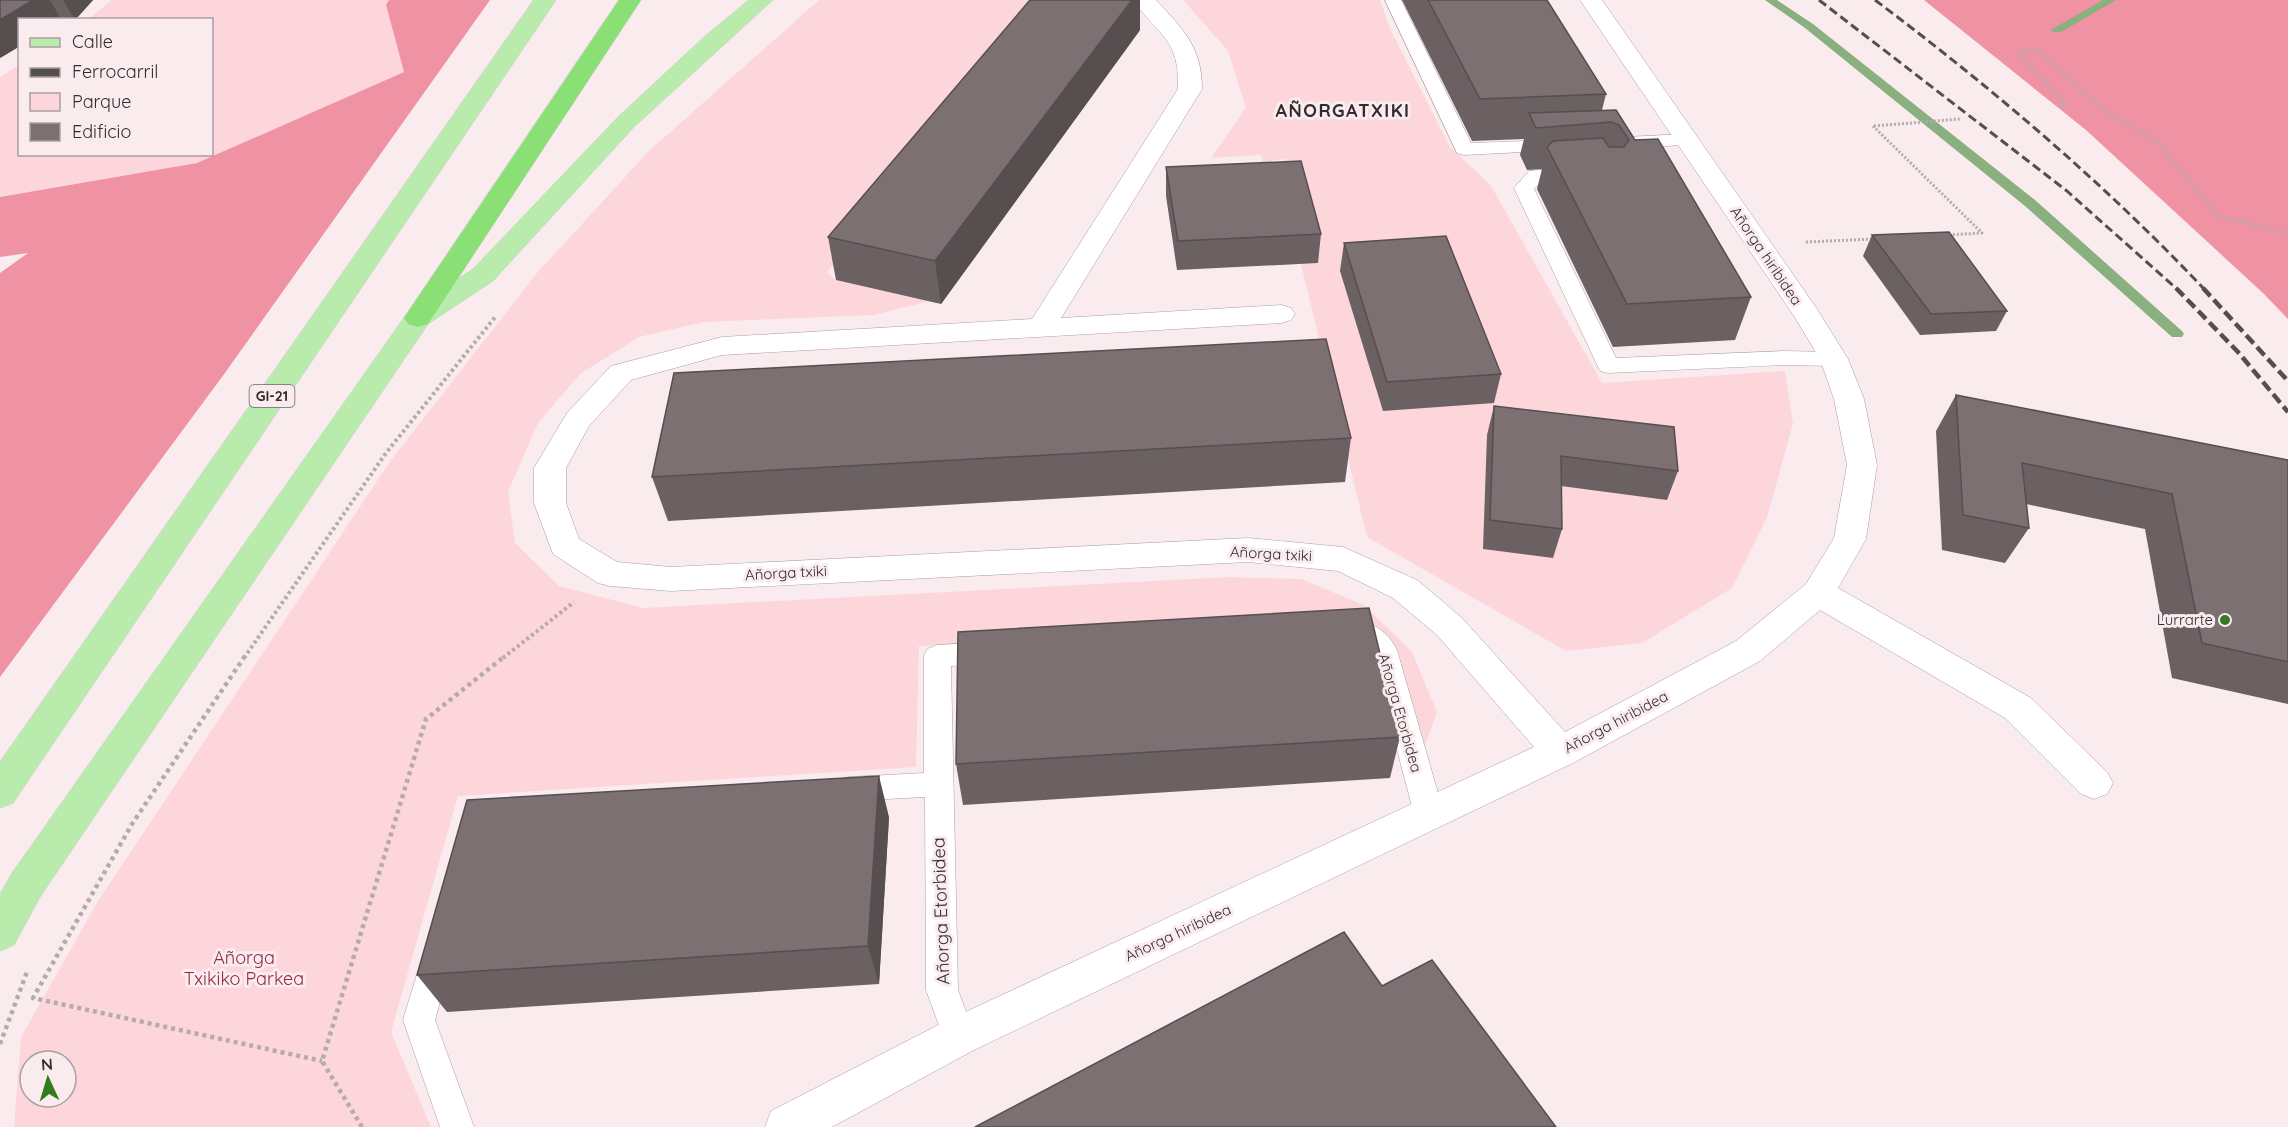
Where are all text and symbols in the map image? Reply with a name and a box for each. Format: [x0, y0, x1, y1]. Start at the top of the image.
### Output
legend [18, 18, 213, 156]
text: Calle [72, 30, 113, 53]
text: Ferrocarril [72, 60, 159, 83]
text: Parque [72, 90, 131, 113]
district label: AÑORGATXIKI [1276, 99, 1410, 122]
text: Edificio [72, 120, 131, 143]
street label: Añorga hiribidea [1726, 203, 1806, 309]
road number: GI-21 [250, 385, 294, 407]
street label: Añorga txiki [1229, 542, 1313, 565]
street label: Añorga txiki [744, 561, 828, 584]
place label: Lurrarte [2157, 610, 2213, 629]
marker: Lurrarte [2218, 613, 2232, 627]
street label: Añorga Etorbidea [1374, 651, 1427, 775]
street label: Añorga hiribidea [1560, 686, 1671, 757]
street label: Añorga Etorbidea [926, 837, 955, 985]
street label: Añorga hiribidea [1122, 900, 1234, 965]
park label: Añorga Txikiko Parkea [184, 946, 304, 990]
north arrow [18, 1049, 78, 1109]
text: N [40, 1054, 54, 1074]

